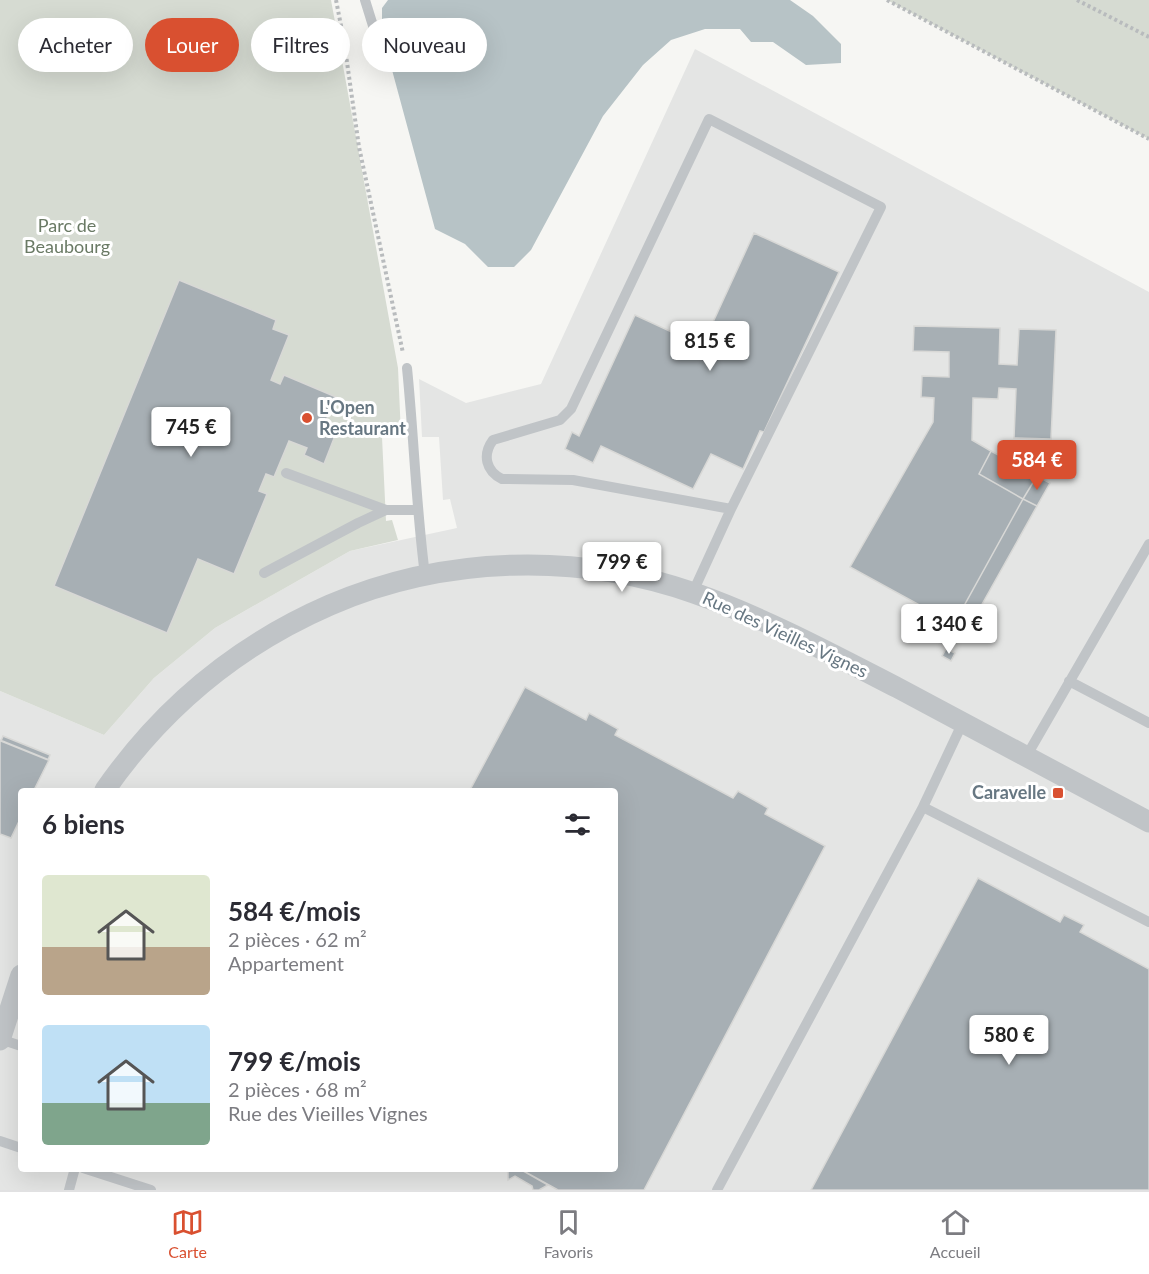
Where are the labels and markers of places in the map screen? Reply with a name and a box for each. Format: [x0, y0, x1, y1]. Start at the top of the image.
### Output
pin: 815 € [668, 321, 752, 372]
place label: L'Open Restaurant [319, 396, 406, 439]
pin: 745 € [149, 407, 233, 458]
marker: L'Open Restaurant [300, 411, 314, 425]
pin: 584 € [995, 440, 1079, 491]
pin: 799 € [580, 542, 664, 593]
pin: 1 340 € [894, 604, 1004, 655]
place label: Caravelle [972, 781, 1046, 803]
marker: Caravelle [1051, 786, 1065, 800]
pin: 580 € [967, 1015, 1051, 1066]

